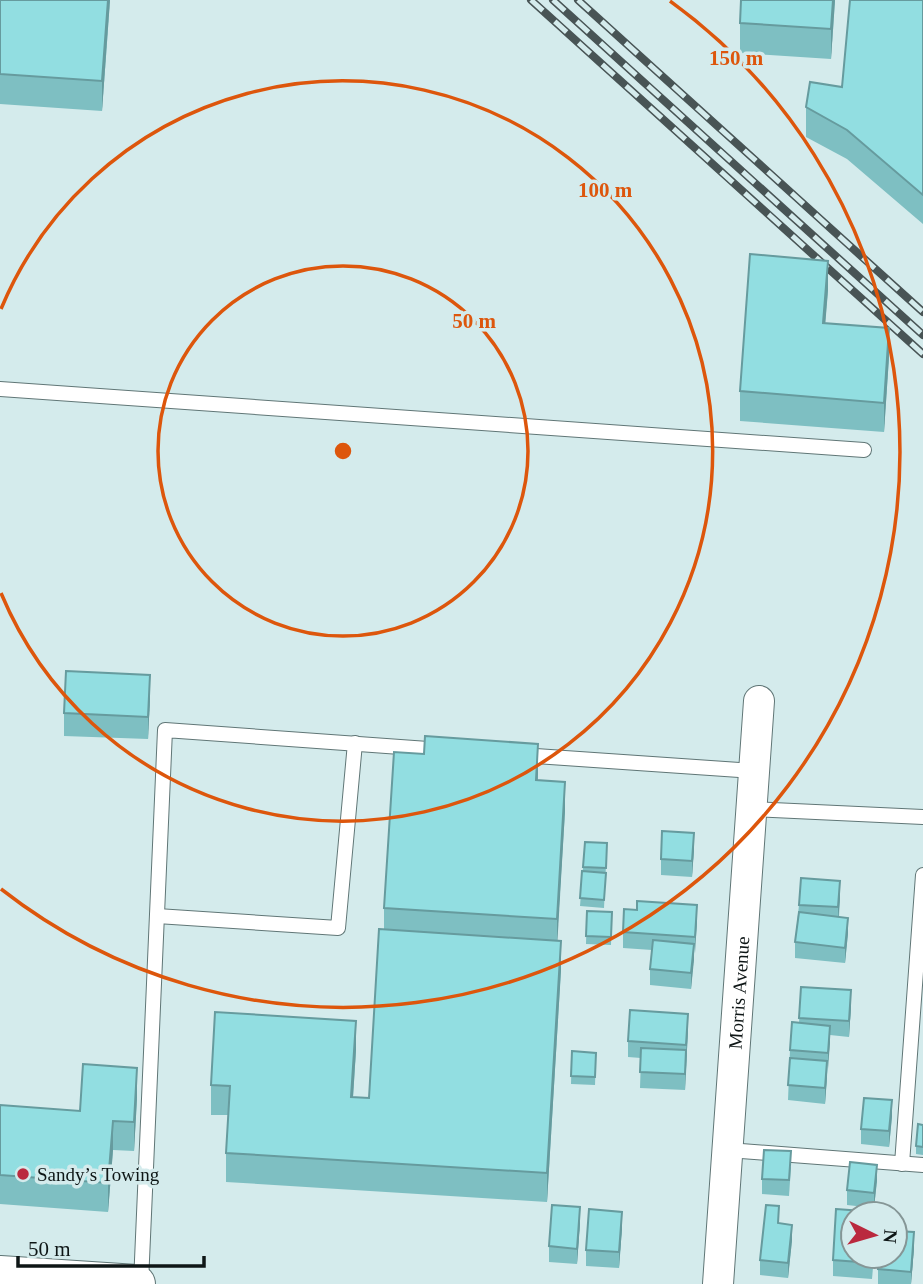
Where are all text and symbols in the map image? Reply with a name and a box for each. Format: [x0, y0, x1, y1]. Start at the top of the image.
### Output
text: 150 m [709, 46, 764, 70]
text: 100 m [578, 178, 633, 202]
text: 50 m [452, 309, 496, 333]
centre of rings [331, 439, 355, 463]
street label: Morris Avenue [725, 936, 753, 1050]
place label: Sandy’s Towing [37, 1164, 160, 1185]
marker: Sandy’s Towing [15, 1166, 31, 1182]
north arrow [839, 1200, 909, 1270]
scale bar [18, 1224, 203, 1268]
text: N [879, 1229, 901, 1244]
text: 50 m [28, 1237, 71, 1261]

